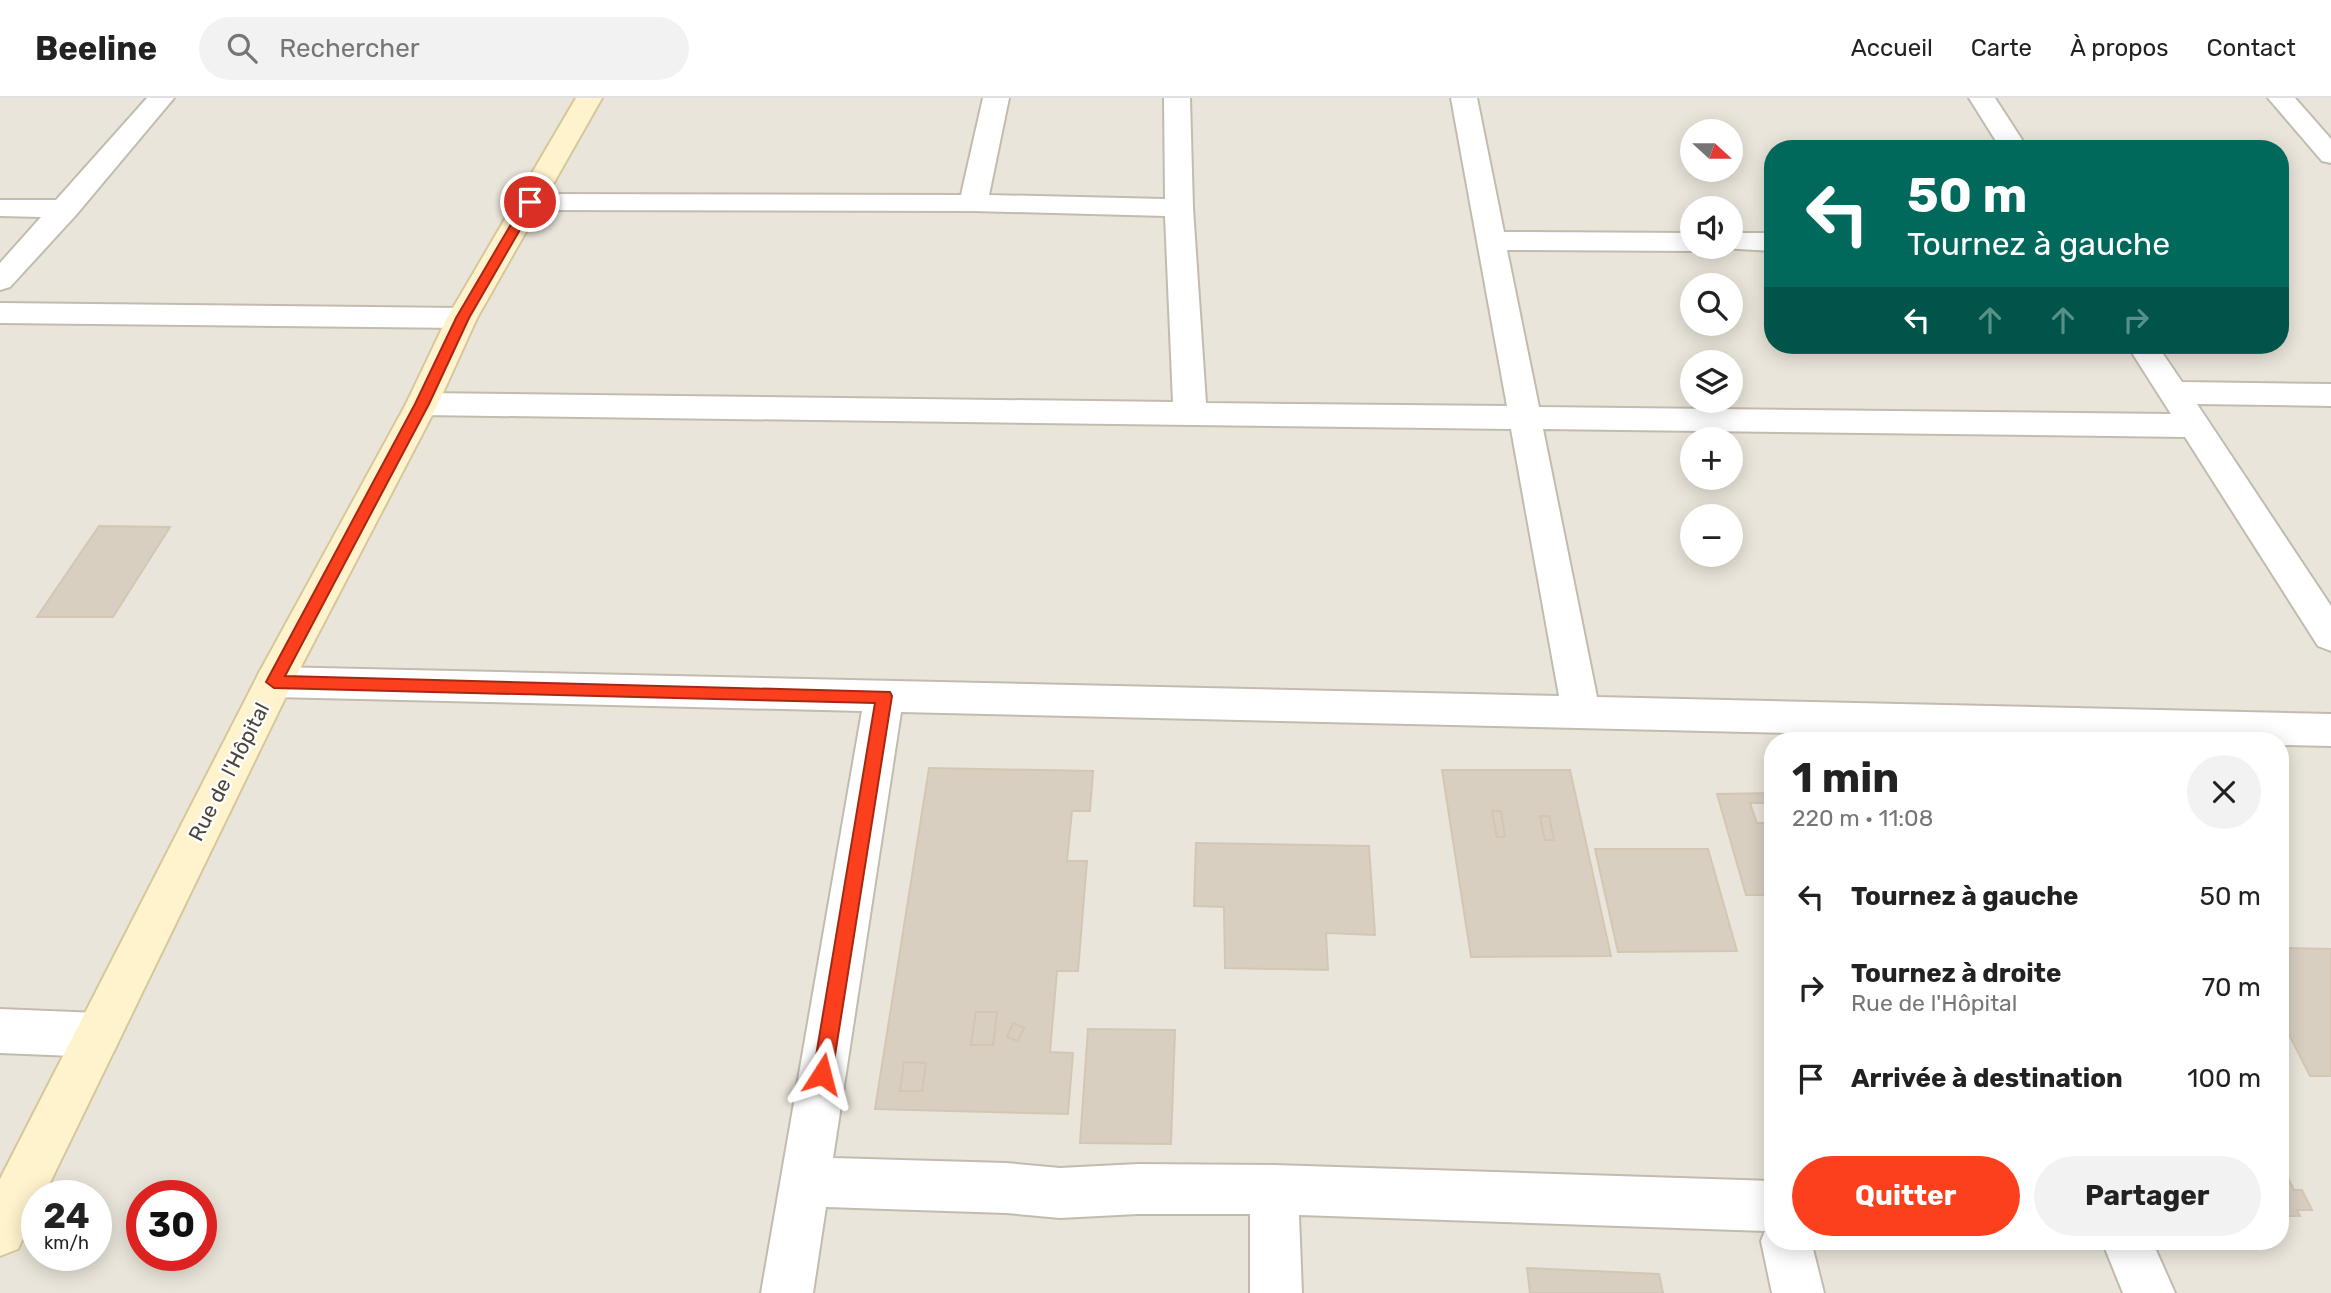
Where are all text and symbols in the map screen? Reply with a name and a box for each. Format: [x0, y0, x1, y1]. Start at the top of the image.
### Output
search box [199, 17, 689, 80]
text: Beeline [35, 29, 157, 68]
icon: search [223, 29, 261, 67]
text: Rechercher [279, 33, 420, 64]
text: Accueil [1851, 34, 1933, 62]
text: Carte [1971, 34, 2032, 62]
text: À propos [2070, 34, 2169, 62]
text: Contact [2207, 34, 2296, 62]
north arrow [1680, 119, 1743, 182]
map controls [1680, 119, 1743, 567]
text: 50 m [1907, 166, 2027, 224]
icon: left [1792, 168, 1883, 259]
pin [500, 172, 560, 232]
icon: arrive [511, 183, 549, 221]
button: sound [1680, 196, 1743, 259]
text: Tournez à gauche [1907, 225, 2170, 263]
button: search [1680, 273, 1743, 336]
icon: left [1898, 301, 1936, 339]
icon: ahead [1971, 301, 2009, 339]
icon: ahead [2044, 301, 2082, 339]
icon: right [2117, 301, 2155, 339]
button: layers [1680, 350, 1743, 413]
button: + [1680, 427, 1743, 490]
button: − [1680, 504, 1743, 567]
street label: Rue de l'Hôpital [183, 698, 274, 845]
text: 1 min [1792, 753, 1899, 803]
button: close [2187, 755, 2261, 829]
text: 220 m · 11:08 [1792, 804, 1933, 832]
icon: left [1792, 878, 1830, 916]
text: Tournez à gauche [1851, 881, 2079, 912]
text: 50 m [2200, 881, 2261, 912]
text: Tournez à droite [1851, 958, 2061, 989]
icon: right [1792, 969, 1830, 1007]
text: 70 m [2202, 972, 2261, 1003]
text: Rue de l'Hôpital [1851, 989, 2017, 1017]
position arrow [785, 1037, 859, 1111]
icon: arrive [1792, 1060, 1830, 1098]
text: Arrivée à destination [1851, 1063, 2123, 1094]
text: 100 m [2187, 1063, 2261, 1094]
button: Quitter [1792, 1156, 2020, 1236]
button: Partager [2034, 1156, 2261, 1236]
speed limit sign: 30 [126, 1180, 217, 1271]
text: 24 [43, 1195, 90, 1237]
text: km/h [44, 1232, 89, 1254]

